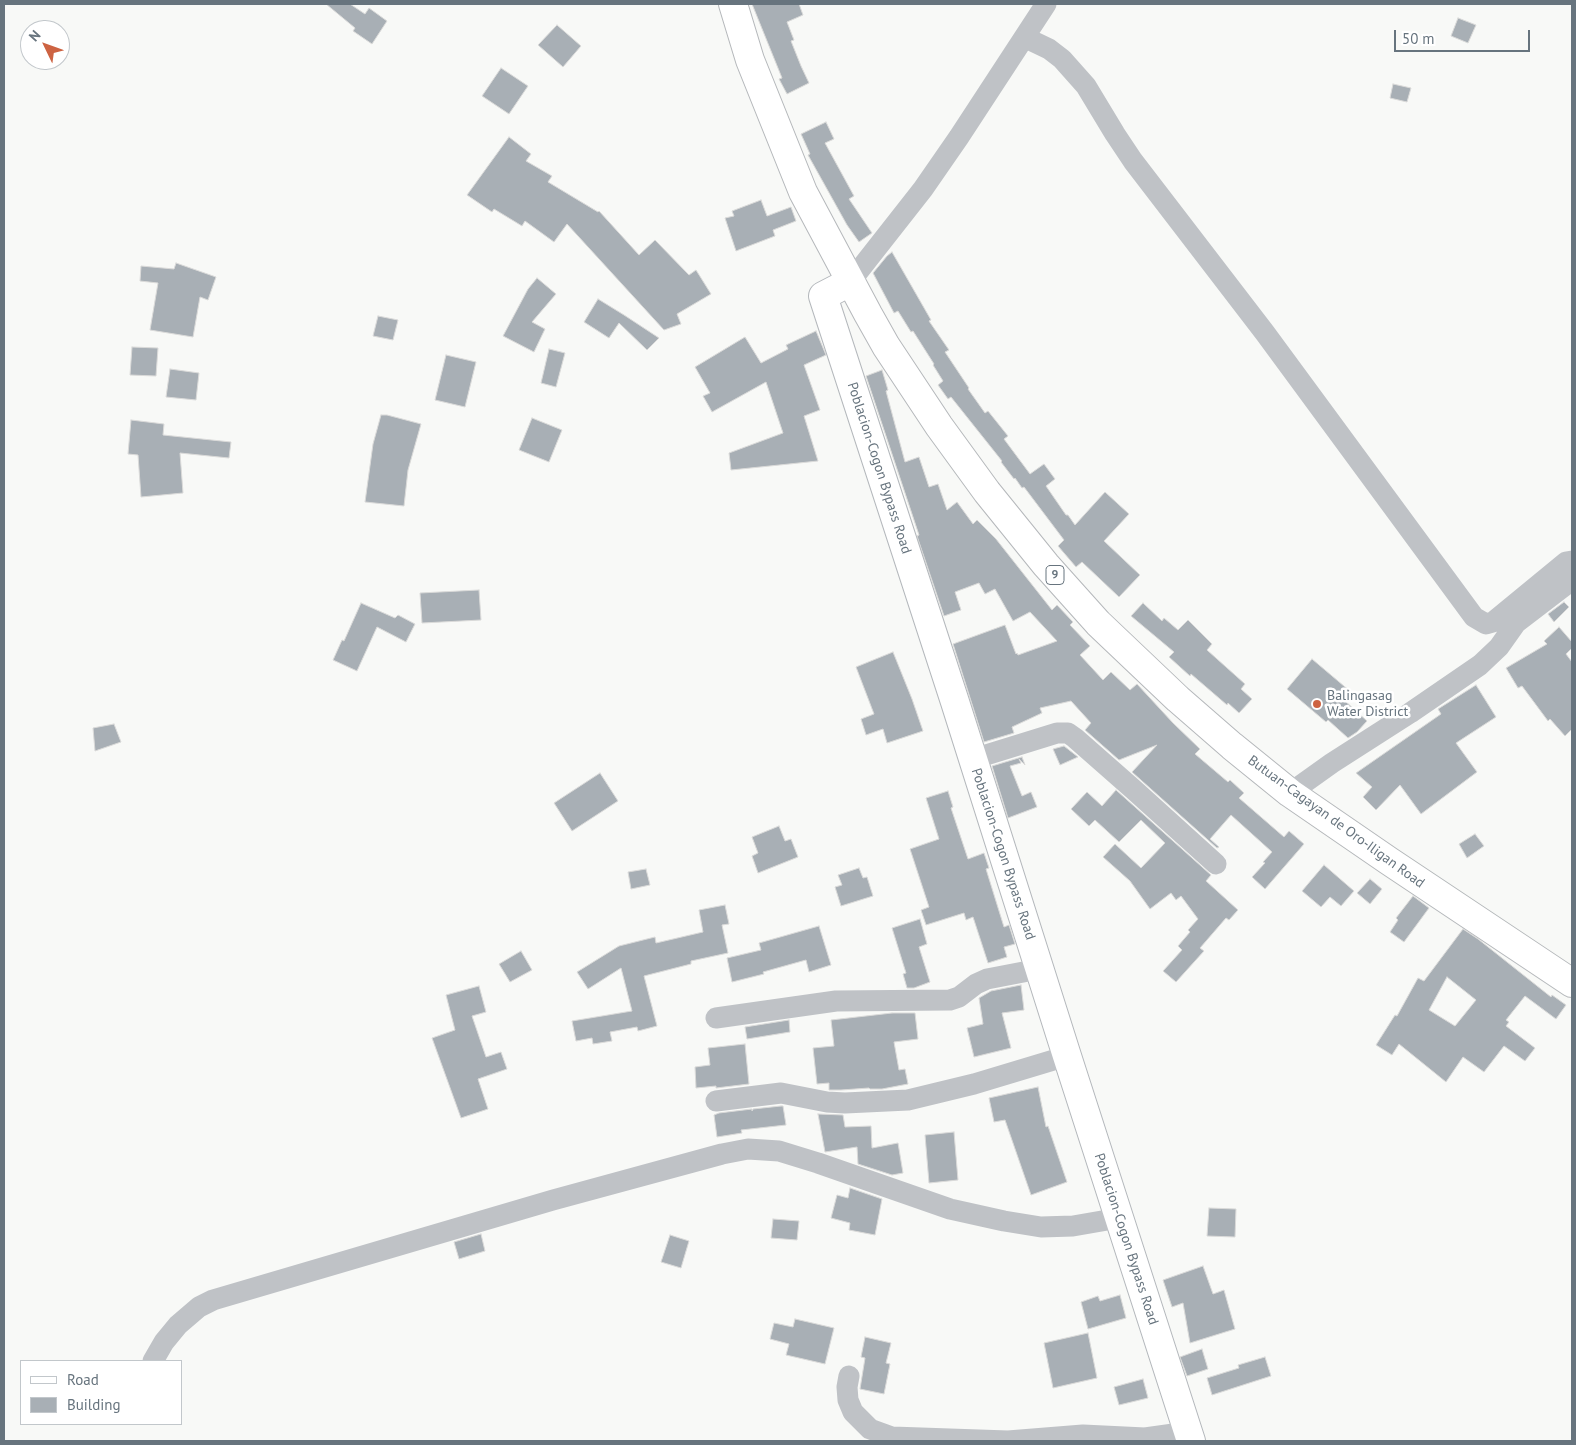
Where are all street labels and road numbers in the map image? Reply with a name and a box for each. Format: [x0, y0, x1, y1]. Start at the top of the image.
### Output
street label: Poblacion-Cogon Bypass Road [843, 380, 915, 556]
road number: 9 [1046, 566, 1064, 584]
street label: Butuan-Cagayan de Oro-Iligan Road [1244, 752, 1428, 892]
street label: Poblacion-Cogon Bypass Road [967, 766, 1039, 942]
street label: Poblacion-Cogon Bypass Road [1090, 1151, 1162, 1327]

